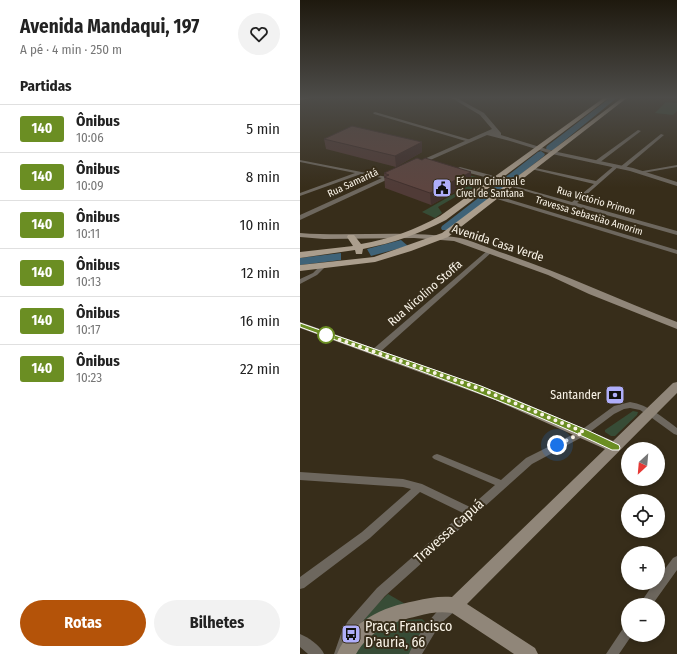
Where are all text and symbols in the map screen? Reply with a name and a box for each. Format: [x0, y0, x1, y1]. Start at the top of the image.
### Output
button: heart [238, 13, 280, 55]
text: Avenida Mandaqui, 197 [20, 15, 199, 38]
text: A pé · 4 min · 250 m [20, 42, 122, 57]
text: Partidas [20, 77, 72, 95]
text: Ônibus [76, 112, 120, 130]
text: 140 [32, 120, 52, 137]
text: 5 min [246, 120, 280, 138]
text: 10:06 [76, 130, 104, 145]
text: Ônibus [76, 160, 120, 178]
street label: Rua Samaritá [326, 166, 380, 200]
text: 140 [32, 168, 52, 185]
text: 8 min [246, 168, 280, 186]
place label: Fórum Criminal e Cível de Santana [456, 176, 525, 200]
public building icon: Fórum Criminal e Cível de Santana [431, 177, 453, 199]
text: 10:09 [76, 178, 104, 193]
street label: Rua Victório Primon [555, 184, 637, 218]
street label: Travessa Sebastião Amorim [534, 194, 644, 238]
text: Ônibus [76, 208, 120, 226]
text: 140 [32, 216, 52, 233]
text: 10 min [240, 216, 280, 234]
street label: Avenida Casa Verde [450, 222, 546, 264]
text: 10:11 [76, 226, 100, 241]
text: Ônibus [76, 256, 120, 274]
street label: Rua Nicolino Stoffa [385, 257, 465, 329]
text: 140 [32, 264, 52, 281]
text: 12 min [241, 264, 280, 282]
text: 10:13 [76, 274, 101, 289]
text: Ônibus [76, 304, 120, 322]
text: 140 [32, 312, 52, 329]
text: 16 min [240, 312, 280, 330]
text: 10:17 [76, 322, 100, 337]
unlabelled marker [317, 326, 335, 344]
text: Ônibus [76, 352, 120, 370]
text: 140 [32, 360, 52, 377]
text: 22 min [240, 360, 280, 378]
text: 10:23 [76, 370, 102, 385]
bank icon: Santander [604, 384, 626, 406]
place label: Santander [550, 388, 602, 402]
your location [547, 435, 567, 455]
north arrow [621, 442, 665, 486]
map controls [621, 442, 665, 642]
button: locate [621, 494, 665, 538]
street label: Travessa Capuá [411, 495, 487, 567]
button: + [621, 546, 665, 590]
button: − [621, 598, 665, 642]
button: Rotas [20, 600, 146, 646]
button: Bilhetes [154, 600, 280, 646]
place label: Praça Francisco D'auria, 66 [365, 618, 452, 651]
bus stop icon: Praça Francisco D'auria, 66 [340, 623, 362, 645]

